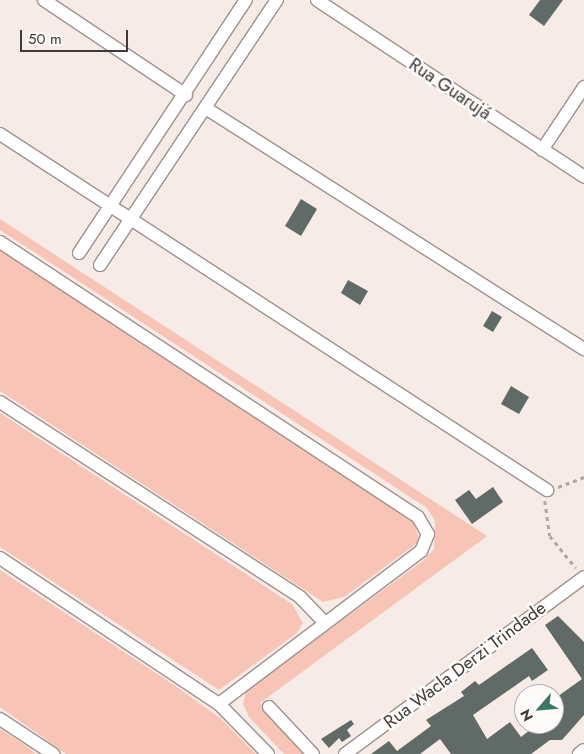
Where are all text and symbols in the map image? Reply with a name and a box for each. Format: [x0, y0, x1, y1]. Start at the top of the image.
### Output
scale bar [22, 20, 130, 52]
text: 50 m [28, 28, 62, 50]
street label: Rua Guarujá [405, 54, 495, 124]
street label: Rua Wacla Derzi Trindade [380, 597, 550, 733]
north arrow [514, 684, 564, 734]
text: N [515, 706, 538, 725]

